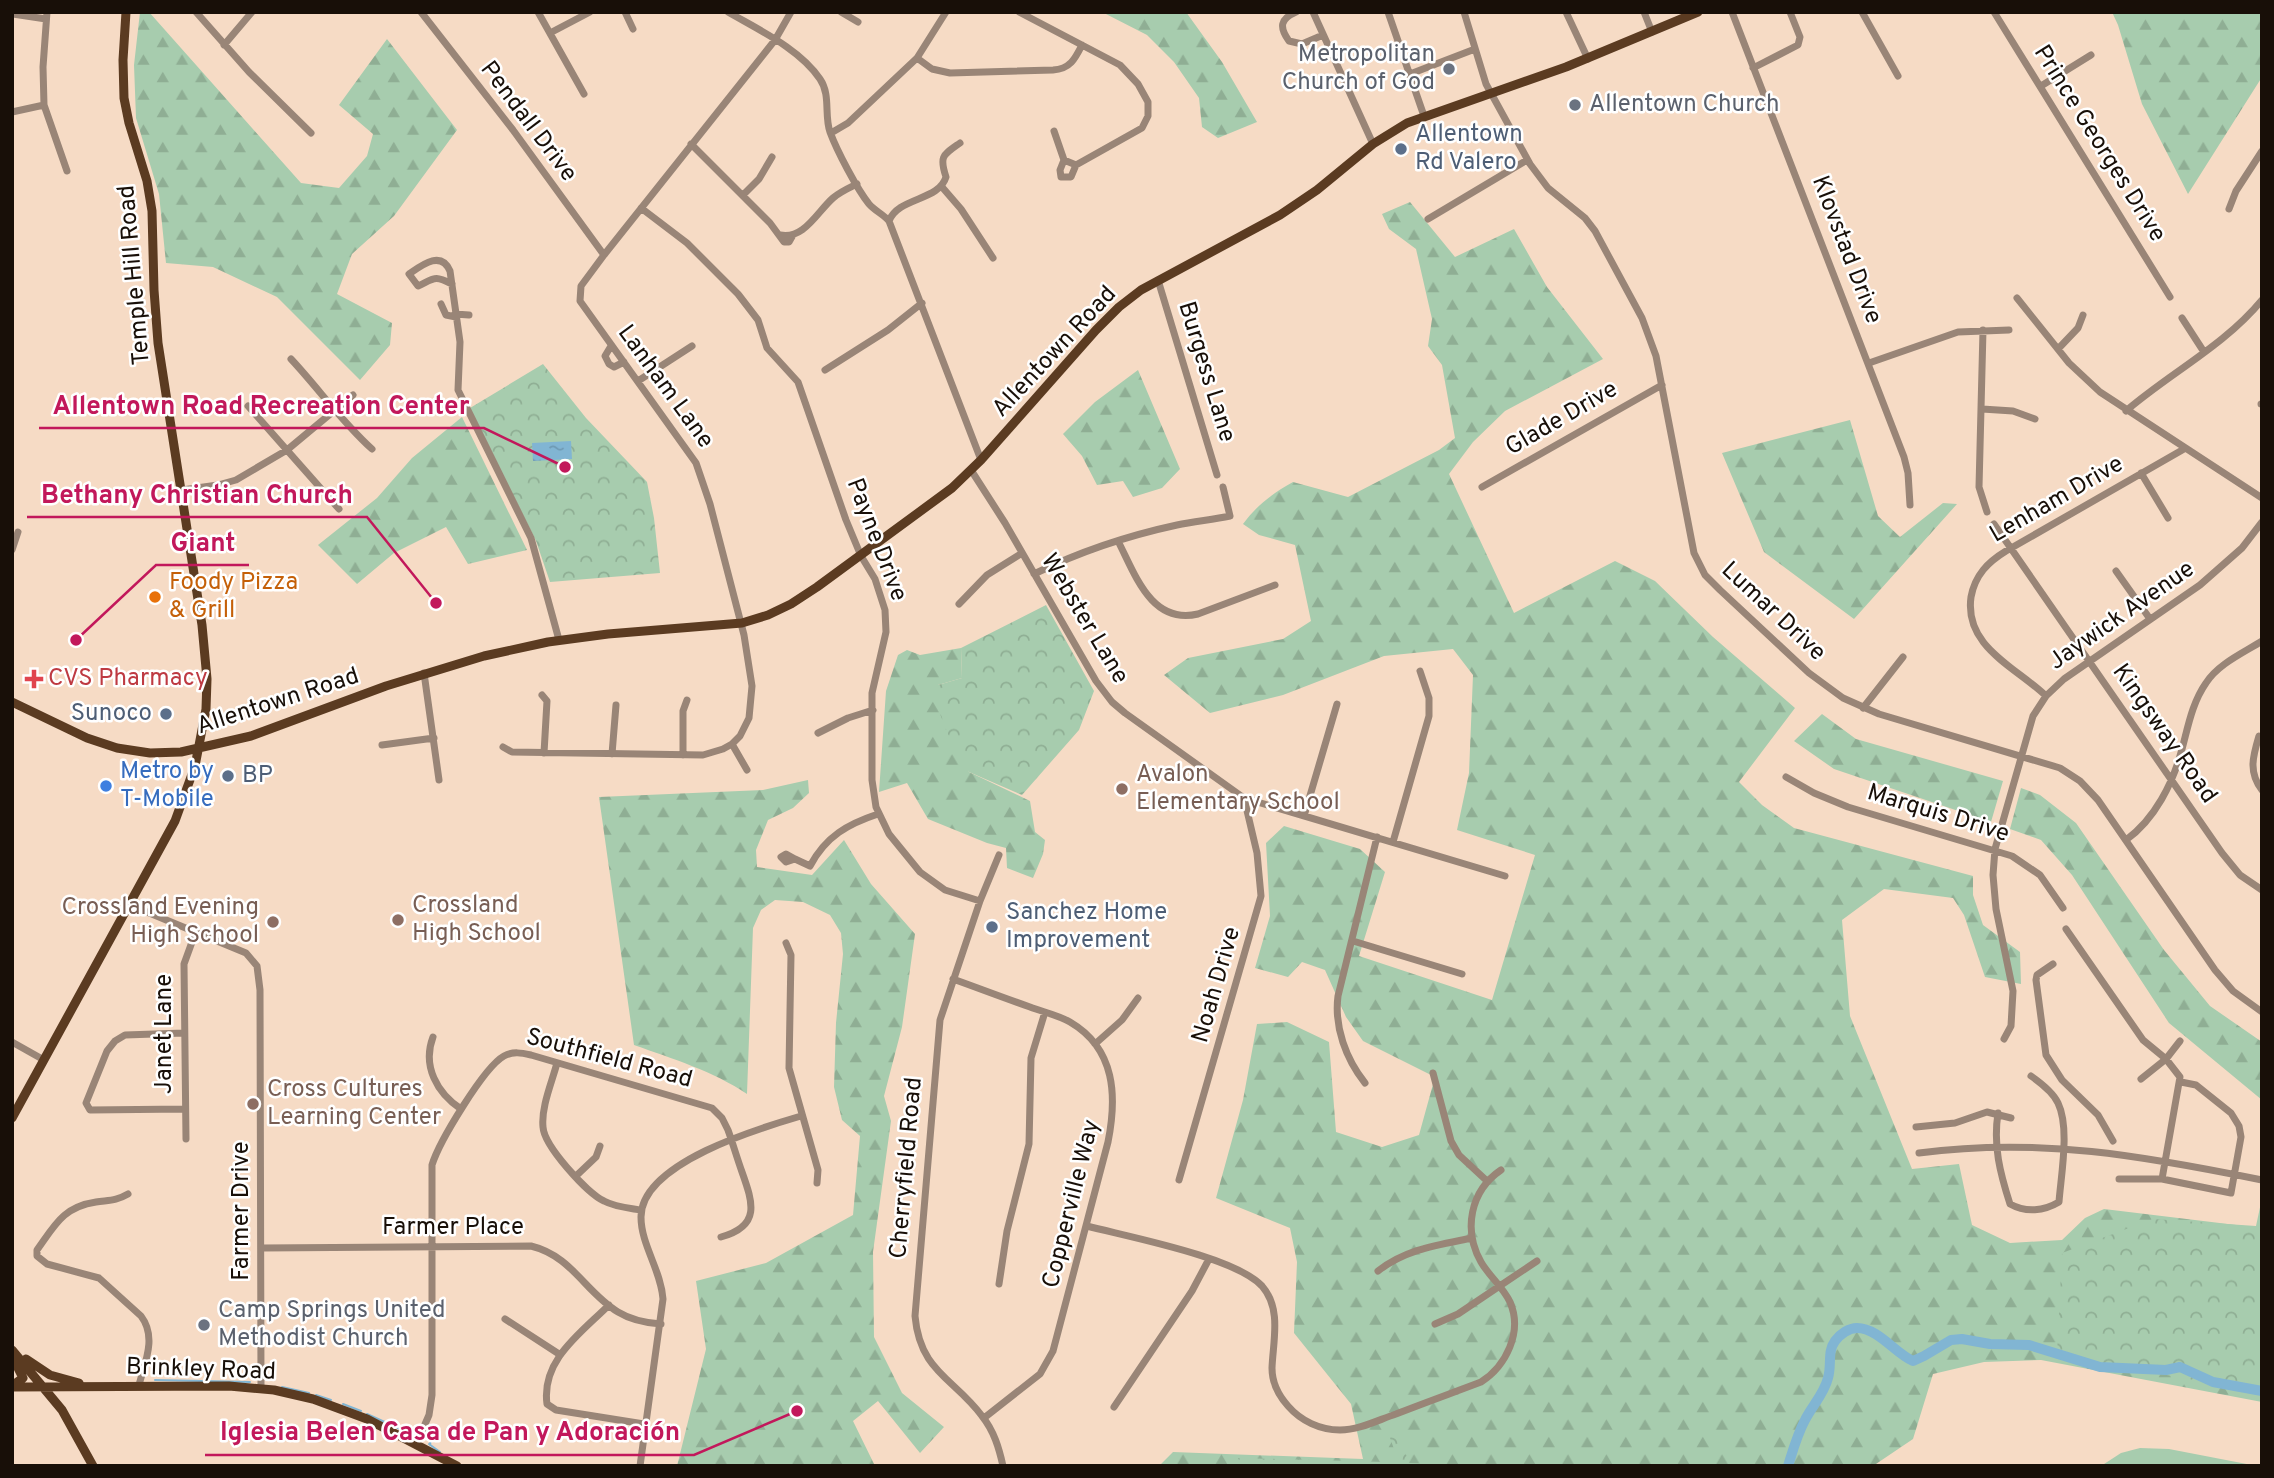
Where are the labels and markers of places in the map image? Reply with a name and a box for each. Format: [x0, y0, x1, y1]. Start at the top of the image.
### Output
place label: Metropolitan Church of God [1282, 40, 1435, 98]
marker: Metropolitan Church of God [1441, 61, 1457, 77]
place label: Allentown Church [1589, 90, 1779, 120]
marker: Allentown Church [1567, 97, 1583, 113]
place label: Allentown Rd Valero [1415, 120, 1523, 178]
marker: Allentown Rd Valero [1393, 141, 1409, 157]
callout: Allentown Road Recreation Center [39, 381, 484, 428]
callout: Bethany Christian Church [27, 470, 367, 517]
callout: Giant [156, 518, 249, 565]
place label: Foody Pizza & Grill [169, 568, 298, 626]
marker: Foody Pizza & Grill [147, 589, 163, 605]
place label: CVS Pharmacy [48, 664, 208, 694]
marker: CVS Pharmacy [26, 671, 42, 687]
place label: Sunoco [71, 699, 152, 729]
marker: Sunoco [158, 706, 174, 722]
place label: Metro by T-Mobile [120, 757, 214, 815]
place label: Avalon Elementary School [1136, 760, 1340, 818]
place label: BP [242, 761, 273, 791]
marker: BP [220, 768, 236, 784]
marker: Metro by T-Mobile [98, 778, 114, 794]
marker: Avalon Elementary School [1114, 781, 1130, 797]
place label: Crossland High School [412, 891, 541, 949]
place label: Crossland Evening High School [61, 893, 259, 951]
place label: Sanchez Home Improvement [1006, 898, 1167, 956]
marker: Crossland High School [390, 912, 406, 928]
marker: Crossland Evening High School [265, 914, 281, 930]
marker: Sanchez Home Improvement [984, 919, 1000, 935]
place label: Cross Cultures Learning Center [267, 1075, 441, 1133]
marker: Cross Cultures Learning Center [245, 1096, 261, 1112]
place label: Camp Springs United Methodist Church [218, 1296, 446, 1354]
marker: Camp Springs United Methodist Church [196, 1317, 212, 1333]
callout: Iglesia Belen Casa de Pan y Adoración [205, 1408, 694, 1455]

